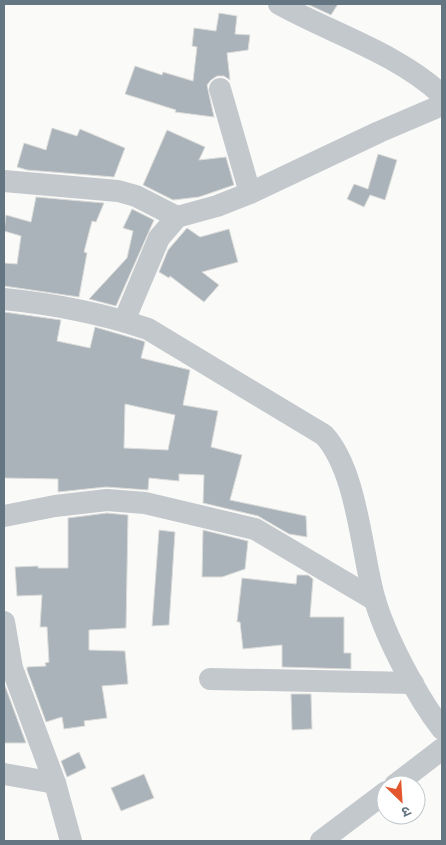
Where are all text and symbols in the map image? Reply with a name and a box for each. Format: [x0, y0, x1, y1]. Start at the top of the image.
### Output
north arrow [376, 775, 426, 825]
text: उ [399, 803, 414, 822]

